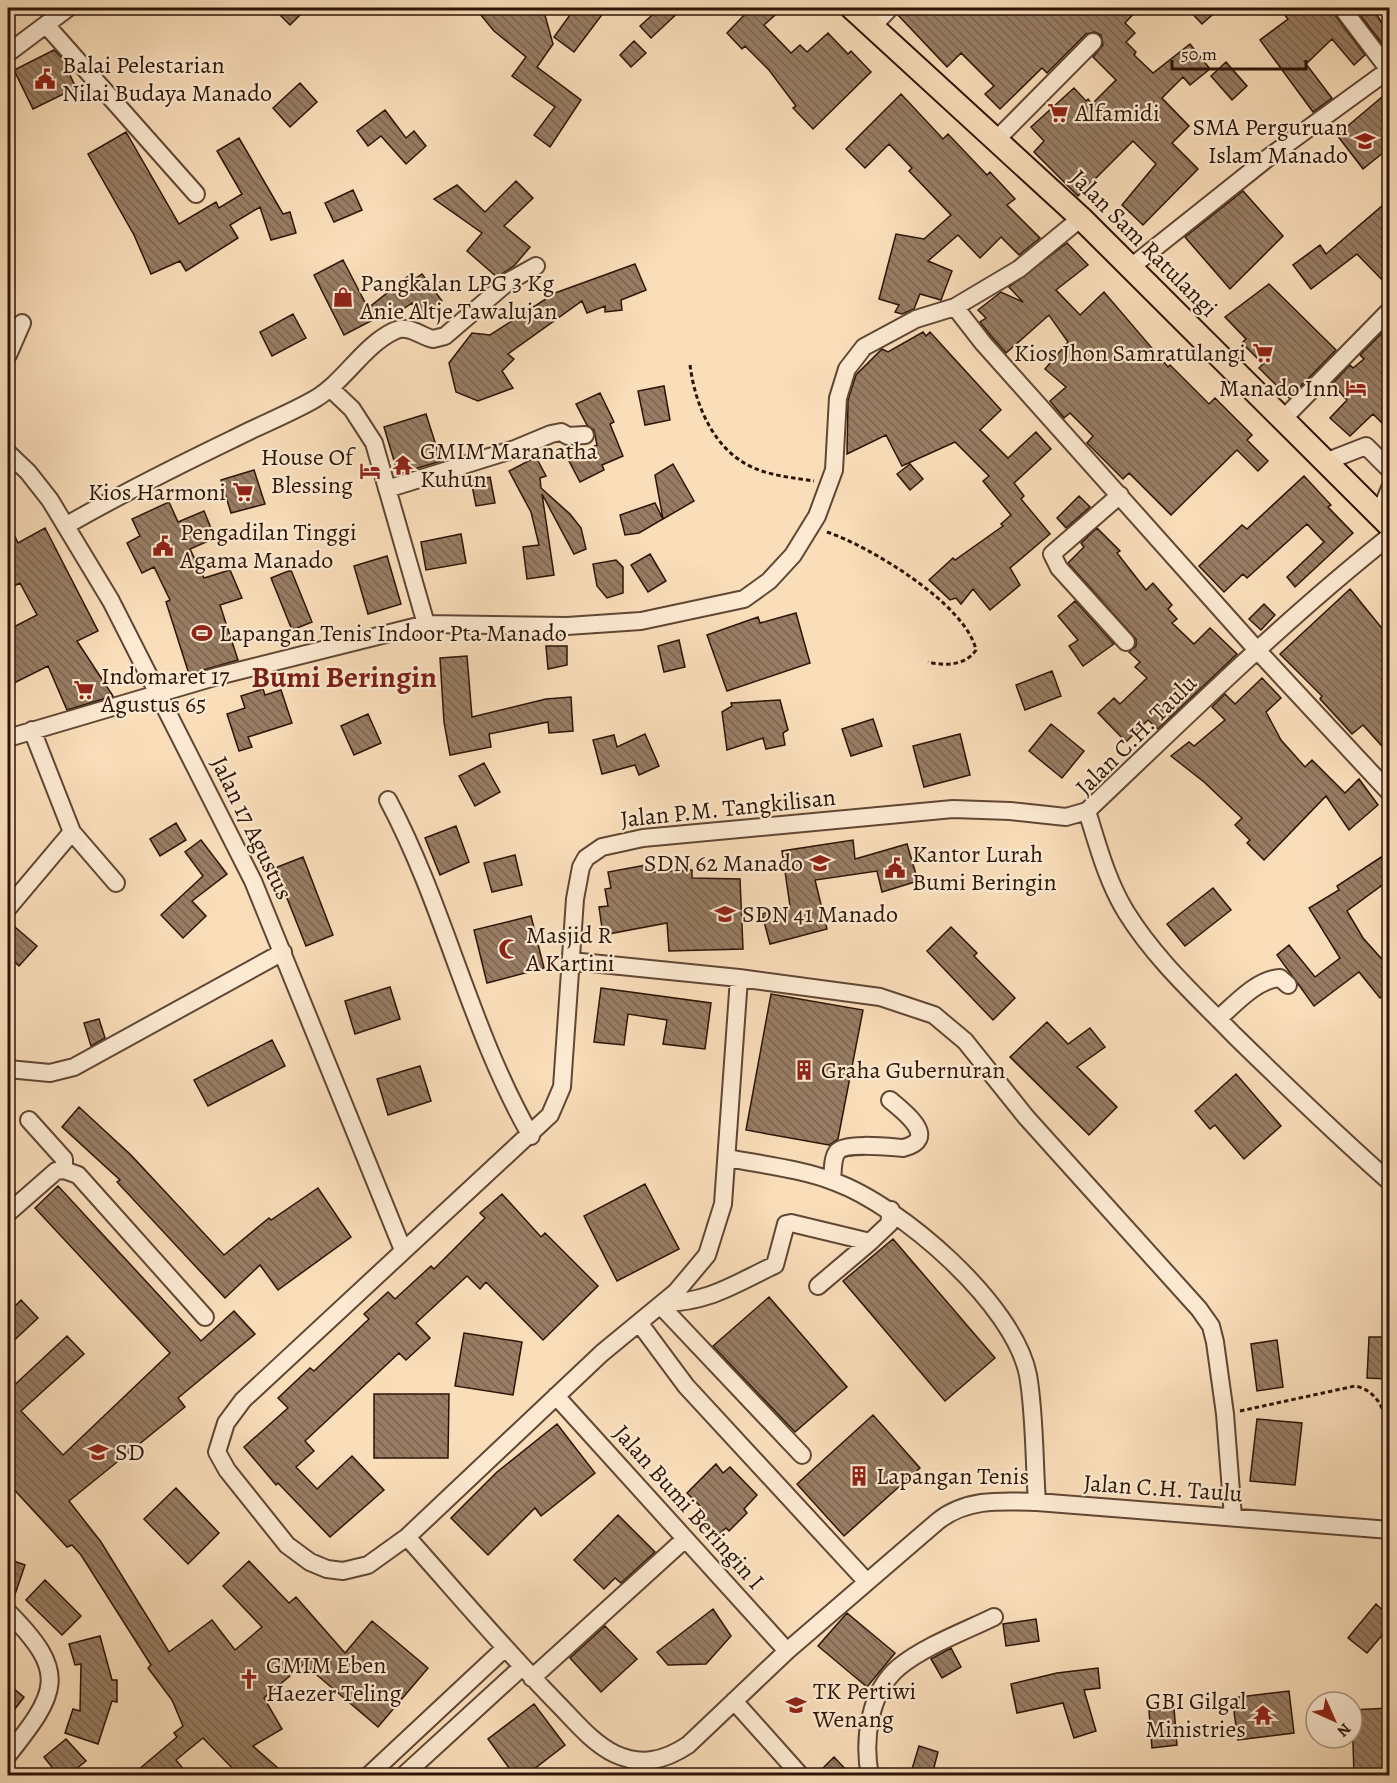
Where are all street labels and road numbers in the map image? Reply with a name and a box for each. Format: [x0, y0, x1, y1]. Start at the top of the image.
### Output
street label: Jalan Sam Ratulangi [1063, 162, 1225, 324]
street label: Jalan C.H. Taulu [1068, 667, 1204, 803]
street label: Jalan 17 Agustus [204, 751, 300, 905]
street label: Jalan P.M. Tangkilisan [619, 781, 837, 835]
street label: Jalan Bumi Beringin I [606, 1418, 772, 1596]
street label: Jalan C.H. Taulu [1082, 1466, 1244, 1510]

